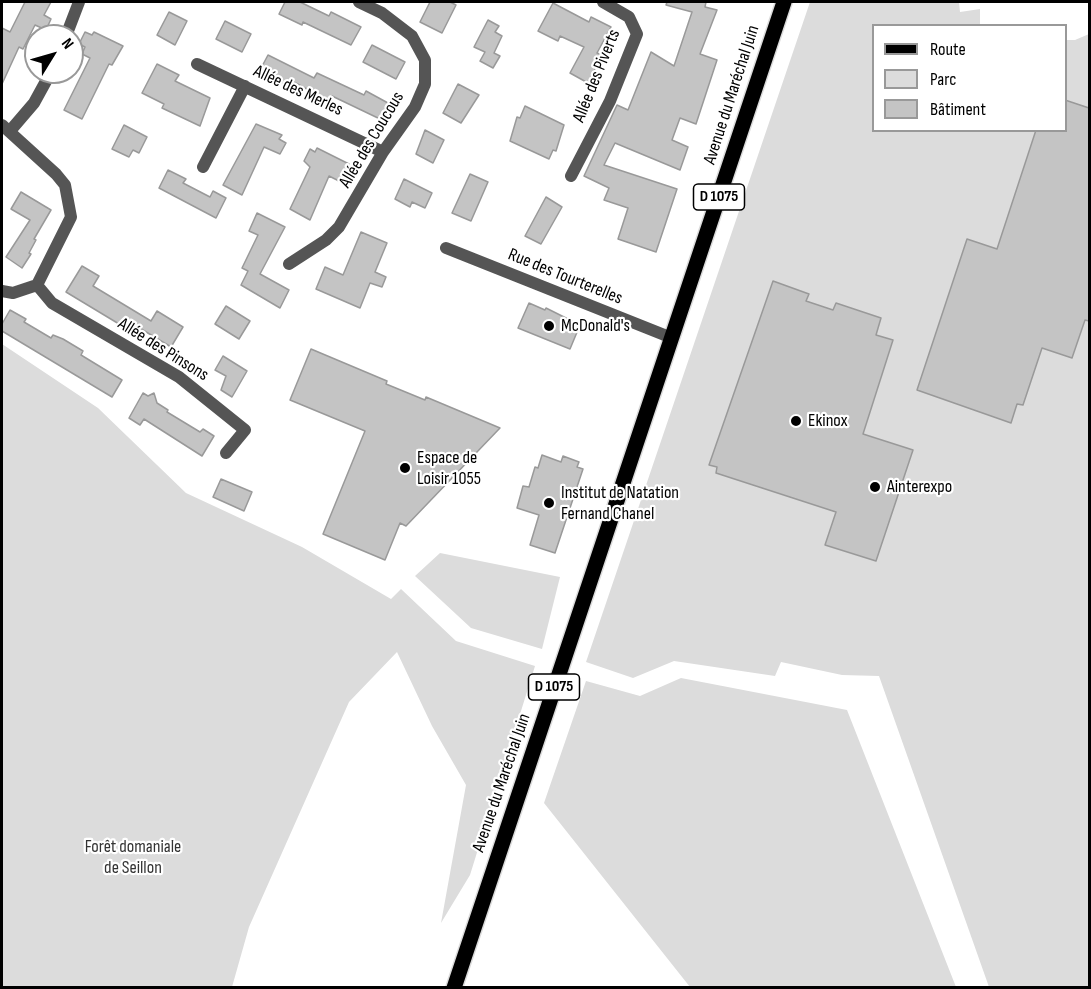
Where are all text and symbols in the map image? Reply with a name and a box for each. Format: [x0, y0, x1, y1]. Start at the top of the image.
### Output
street label: Avenue du Maréchal Juin [699, 23, 765, 167]
north arrow [24, 24, 84, 84]
legend [872, 24, 1067, 132]
street label: Allée des Piverts [569, 26, 625, 126]
text: N [57, 35, 77, 53]
text: Route [930, 39, 966, 60]
street label: Allée des Merles [250, 61, 346, 121]
text: Parc [930, 69, 956, 90]
street label: Allée des Coucous [335, 88, 409, 192]
text: Bâtiment [930, 99, 986, 120]
road number: D 1075 [694, 184, 744, 210]
street label: Rue des Tourterelles [505, 244, 625, 310]
street label: Allée des Pinsons [114, 314, 212, 386]
place label: McDonald's [561, 315, 630, 337]
marker: McDonald's [542, 319, 556, 333]
place label: Ekinox [808, 410, 847, 432]
marker: Ekinox [789, 414, 803, 428]
place label: Espace de Loisir 1055 [417, 447, 481, 490]
marker: Espace de Loisir 1055 [398, 461, 412, 475]
place label: Ainterexpo [887, 476, 952, 498]
marker: Ainterexpo [868, 480, 882, 494]
place label: Institut de Natation Fernand Chanel [561, 482, 679, 524]
marker: Institut de Natation Fernand Chanel [542, 496, 556, 510]
road number: D 1075 [528, 674, 580, 700]
street label: Avenue du Maréchal Juin [468, 711, 536, 855]
park label: Forêt domaniale de Seillon [85, 836, 181, 878]

